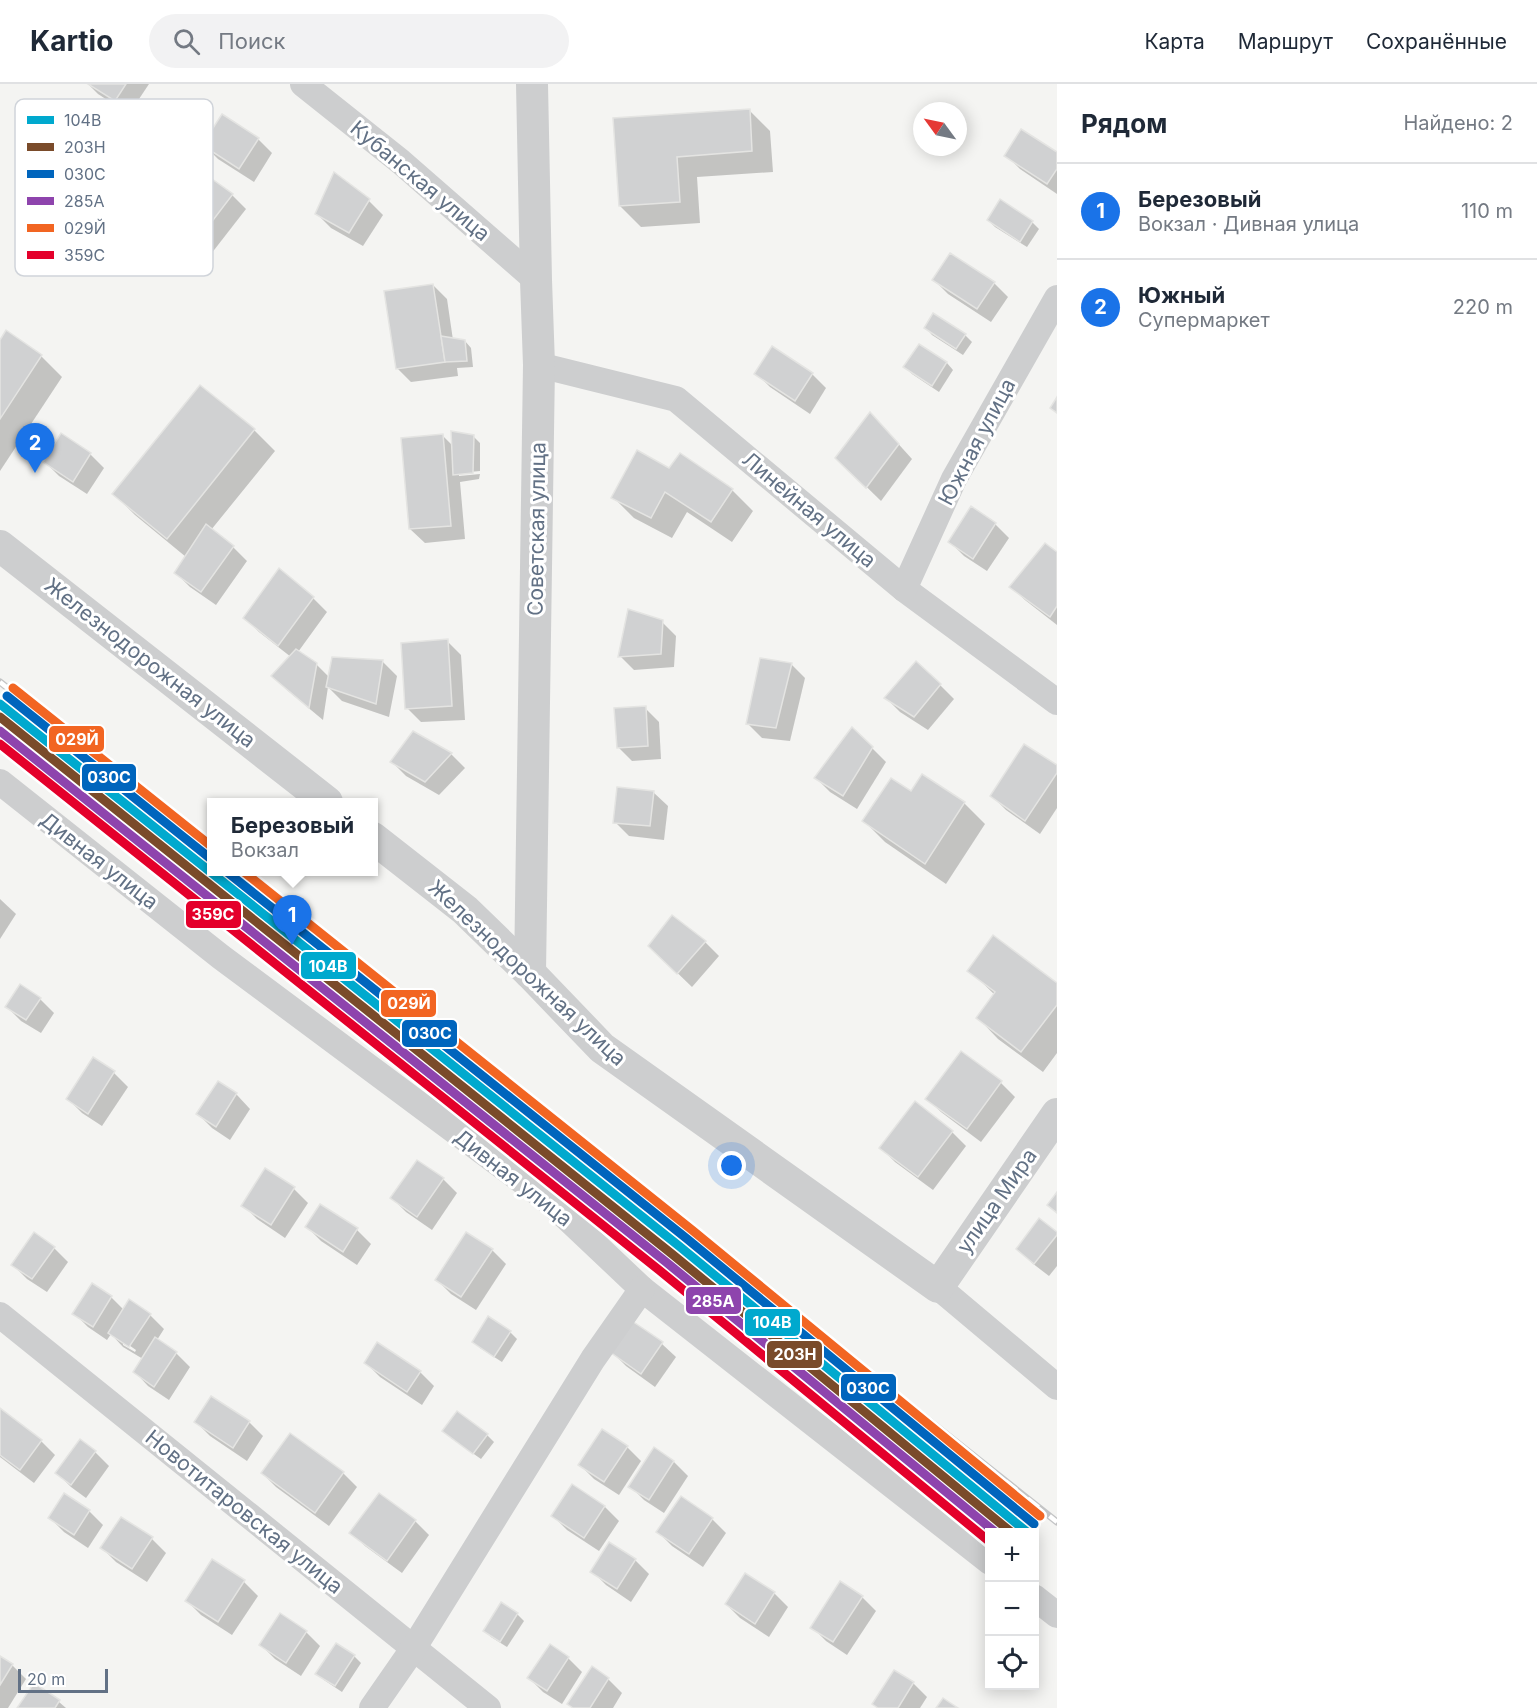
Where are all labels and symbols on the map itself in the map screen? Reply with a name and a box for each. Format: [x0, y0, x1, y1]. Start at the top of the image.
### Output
legend [15, 99, 213, 276]
north arrow [913, 102, 967, 156]
text: 104В [64, 110, 101, 130]
street label: Кубанская улица [346, 115, 495, 246]
text: 203Н [64, 137, 106, 157]
text: 030C [64, 164, 106, 184]
text: 285А [64, 191, 104, 211]
text: 029Й [64, 218, 106, 238]
text: 359С [64, 245, 105, 265]
street label: Южная улица [933, 374, 1020, 509]
pin: 2 [15, 424, 54, 473]
street label: Советская улица [522, 442, 551, 616]
street label: Линейная улица [737, 446, 881, 573]
street label: Железнодорожная улица [40, 572, 261, 753]
line badge: 029Й [48, 725, 105, 753]
text: 029Й [55, 729, 99, 749]
line badge: 030C [81, 763, 137, 792]
text: 030C [87, 767, 131, 787]
street label: Дивная улица [35, 807, 163, 914]
street label: Железнодорожная улица [423, 875, 631, 1071]
pin: 1 [272, 896, 312, 945]
line badge: 359С [185, 900, 242, 929]
text: 359С [192, 904, 235, 924]
line badge: 104В [300, 951, 357, 980]
text: 104В [308, 956, 348, 976]
line badge: 029Й [380, 989, 437, 1018]
text: 029Й [387, 993, 431, 1013]
line badge: 030C [401, 1019, 458, 1048]
text: 030C [408, 1023, 452, 1043]
street label: Дивная улица [449, 1124, 577, 1231]
street label: улица Мира [951, 1144, 1042, 1258]
your location [717, 1151, 746, 1180]
line badge: 285А [685, 1286, 742, 1315]
text: 285А [692, 1291, 734, 1311]
line badge: 104В [744, 1308, 801, 1337]
text: 104В [752, 1312, 792, 1332]
line badge: 203Н [766, 1340, 823, 1369]
text: 203Н [773, 1344, 817, 1364]
line badge: 030C [840, 1373, 897, 1402]
text: 030C [846, 1378, 890, 1398]
street label: Новотитаровская улица [141, 1424, 348, 1599]
scale bar [18, 1666, 108, 1694]

